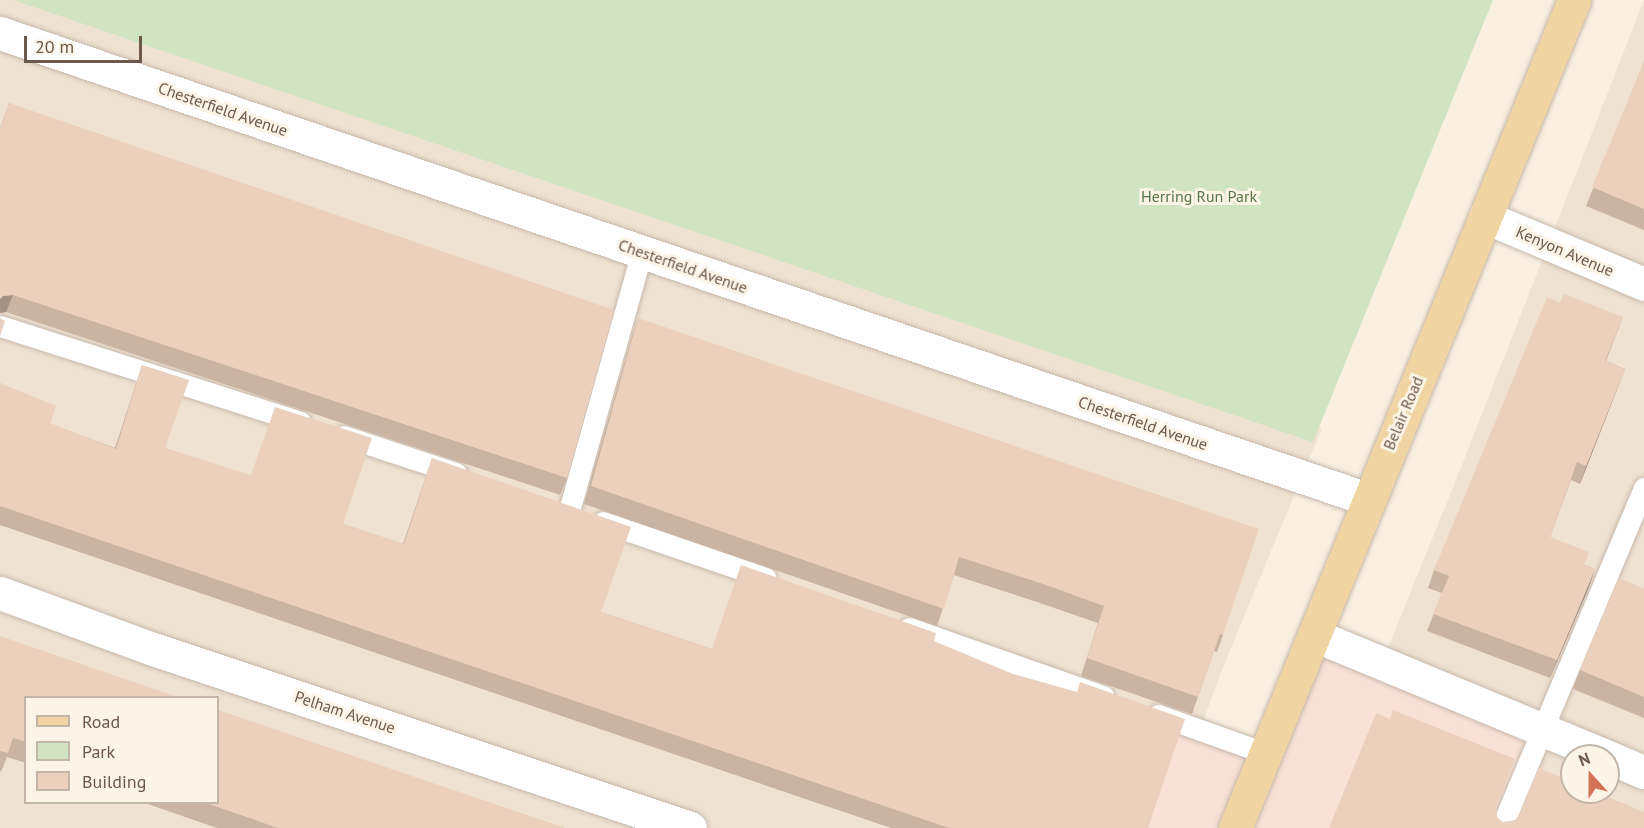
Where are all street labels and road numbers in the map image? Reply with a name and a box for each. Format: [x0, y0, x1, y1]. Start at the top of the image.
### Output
street label: Chesterfield Avenue [156, 78, 290, 140]
street label: Kenyon Avenue [1513, 222, 1617, 280]
street label: Chesterfield Avenue [616, 235, 750, 297]
street label: Belair Road [1379, 373, 1427, 453]
street label: Chesterfield Avenue [1076, 392, 1210, 454]
street label: Pelham Avenue [292, 687, 398, 737]

